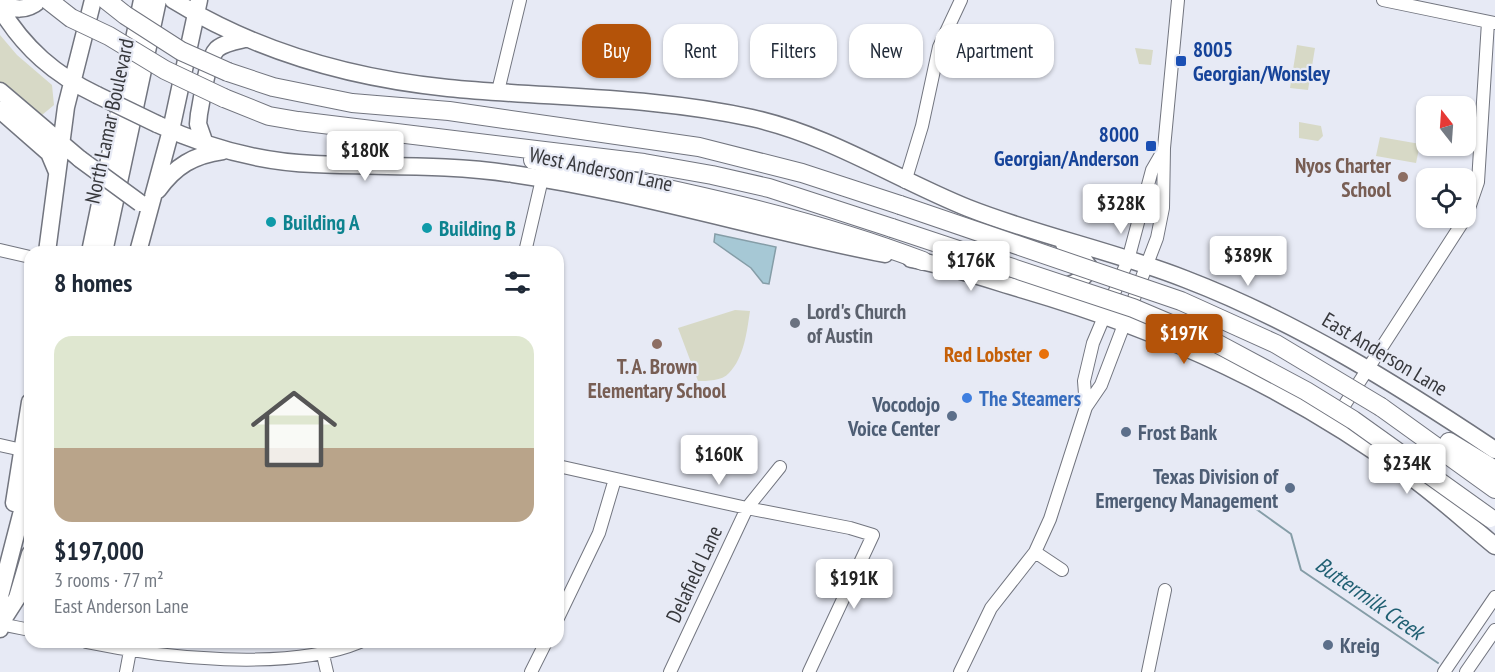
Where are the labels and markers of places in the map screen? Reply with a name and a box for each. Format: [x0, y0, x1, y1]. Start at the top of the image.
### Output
place label: 8005 Georgian/Wonsley [1193, 36, 1331, 87]
marker: 8005 Georgian/Wonsley [1174, 54, 1188, 68]
place label: 8000 Georgian/Anderson [994, 121, 1139, 172]
pin: $180K [323, 131, 407, 182]
marker: 8000 Georgian/Anderson [1144, 139, 1158, 153]
place label: Nyos Charter School [1295, 152, 1392, 203]
marker: Nyos Charter School [1396, 170, 1410, 184]
pin: $328K [1079, 184, 1163, 235]
place label: Building A [283, 209, 360, 236]
marker: Building A [264, 215, 278, 229]
place label: Building B [439, 215, 516, 242]
marker: Building B [420, 221, 434, 235]
pin: $389K [1206, 236, 1290, 287]
pin: $176K [929, 241, 1013, 292]
place label: Lord's Church of Austin [807, 298, 906, 349]
pin: $197K [1142, 314, 1226, 365]
marker: Lord's Church of Austin [788, 316, 802, 330]
marker: T. A. Brown Elementary School [650, 337, 664, 351]
place label: Red Lobster [944, 341, 1033, 368]
marker: Red Lobster [1037, 347, 1051, 361]
place label: T. A. Brown Elementary School [588, 353, 727, 404]
place label: The Steamers [979, 385, 1081, 412]
place label: Vocodojo Voice Center [847, 391, 941, 442]
marker: The Steamers [960, 391, 974, 405]
marker: Vocodojo Voice Center [945, 409, 959, 423]
place label: Frost Bank [1138, 419, 1217, 446]
marker: Frost Bank [1119, 425, 1133, 439]
pin: $160K [677, 435, 761, 486]
pin: $234K [1365, 444, 1449, 495]
place label: Texas Division of Emergency Management [1096, 463, 1279, 514]
marker: Texas Division of Emergency Management [1283, 481, 1297, 495]
pin: $191K [812, 559, 896, 610]
place label: Kreig [1340, 632, 1380, 659]
marker: Kreig [1321, 638, 1335, 652]

